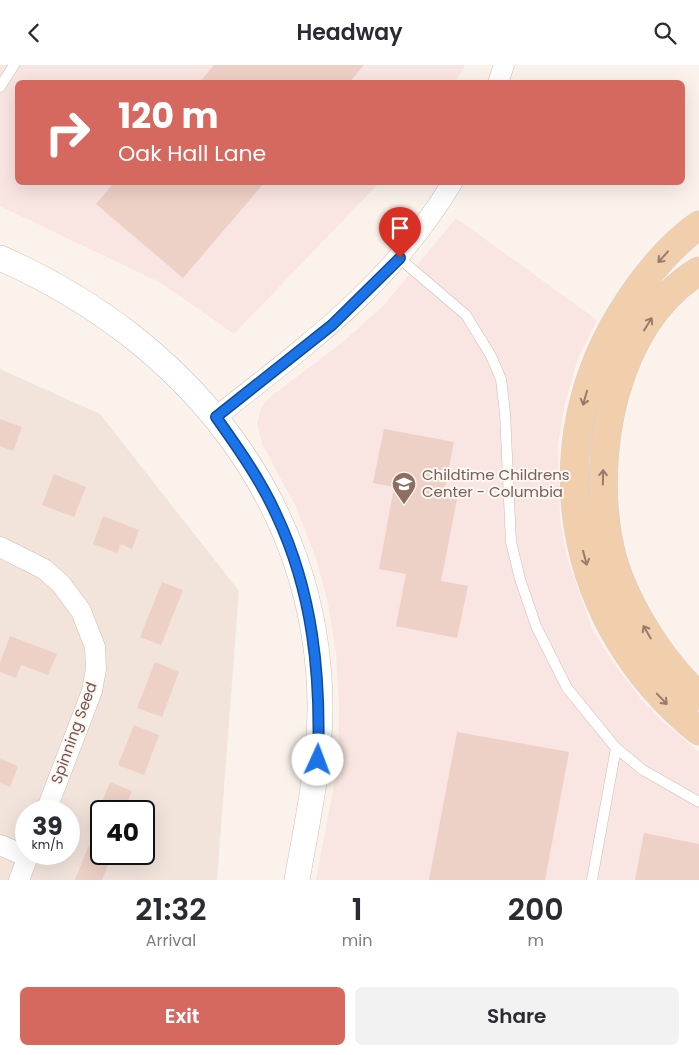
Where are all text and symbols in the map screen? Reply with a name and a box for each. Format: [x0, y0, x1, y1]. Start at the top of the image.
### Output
text: Headway [297, 17, 402, 48]
icon: back [20, 19, 48, 47]
icon: search [651, 19, 679, 47]
text: 120 m [118, 91, 218, 140]
icon: right [35, 100, 100, 165]
text: Oak Hall Lane [118, 138, 266, 169]
pin [379, 207, 421, 258]
icon: arrive [386, 214, 414, 242]
one-way arrow [657, 251, 669, 264]
one-way arrow [643, 317, 653, 331]
one-way arrow [580, 389, 590, 405]
place label: Childtime Childrens Center - Columbia [422, 464, 570, 502]
one-way arrow [599, 470, 608, 486]
school or university icon: Childtime Childrens Center - Columbia [391, 471, 417, 505]
one-way arrow [581, 550, 590, 566]
one-way arrow [641, 625, 651, 639]
street label: Spinning Seed [45, 679, 102, 787]
one-way arrow [656, 693, 669, 705]
position arrow [291, 733, 343, 785]
speed limit sign: 40 [90, 800, 155, 865]
text: 39 [32, 809, 63, 844]
text: km/h [32, 836, 63, 853]
text: 21:32 [135, 888, 206, 931]
text: 1 [352, 888, 363, 931]
text: 200 [508, 888, 564, 931]
text: Arrival [146, 929, 196, 952]
text: min [342, 929, 372, 952]
text: m [527, 929, 544, 952]
button: Exit [20, 987, 345, 1045]
button: Share [355, 987, 679, 1045]

